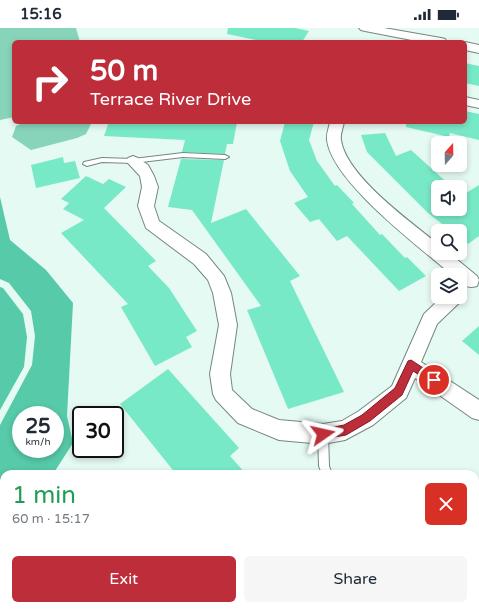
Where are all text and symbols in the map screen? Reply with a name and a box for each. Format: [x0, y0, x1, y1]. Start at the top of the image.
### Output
text: 15:16 [20, 5, 62, 23]
text: 50 m [90, 54, 158, 88]
icon: right [24, 56, 76, 108]
text: Terrace River Drive [90, 88, 251, 110]
north arrow [431, 136, 467, 172]
map controls [431, 136, 467, 304]
button: sound [431, 180, 467, 216]
button: search [431, 224, 467, 260]
button: layers [431, 268, 467, 304]
pin [417, 363, 451, 397]
icon: arrive [423, 369, 445, 391]
speed limit sign: 30 [72, 406, 124, 458]
position arrow [302, 413, 344, 455]
text: 25 [25, 415, 51, 439]
text: km/h [25, 436, 51, 448]
text: 1 min [12, 481, 76, 510]
button: close [425, 483, 467, 525]
text: 60 m · 15:17 [12, 511, 90, 527]
button: Exit [12, 556, 236, 602]
button: Share [244, 556, 467, 602]

